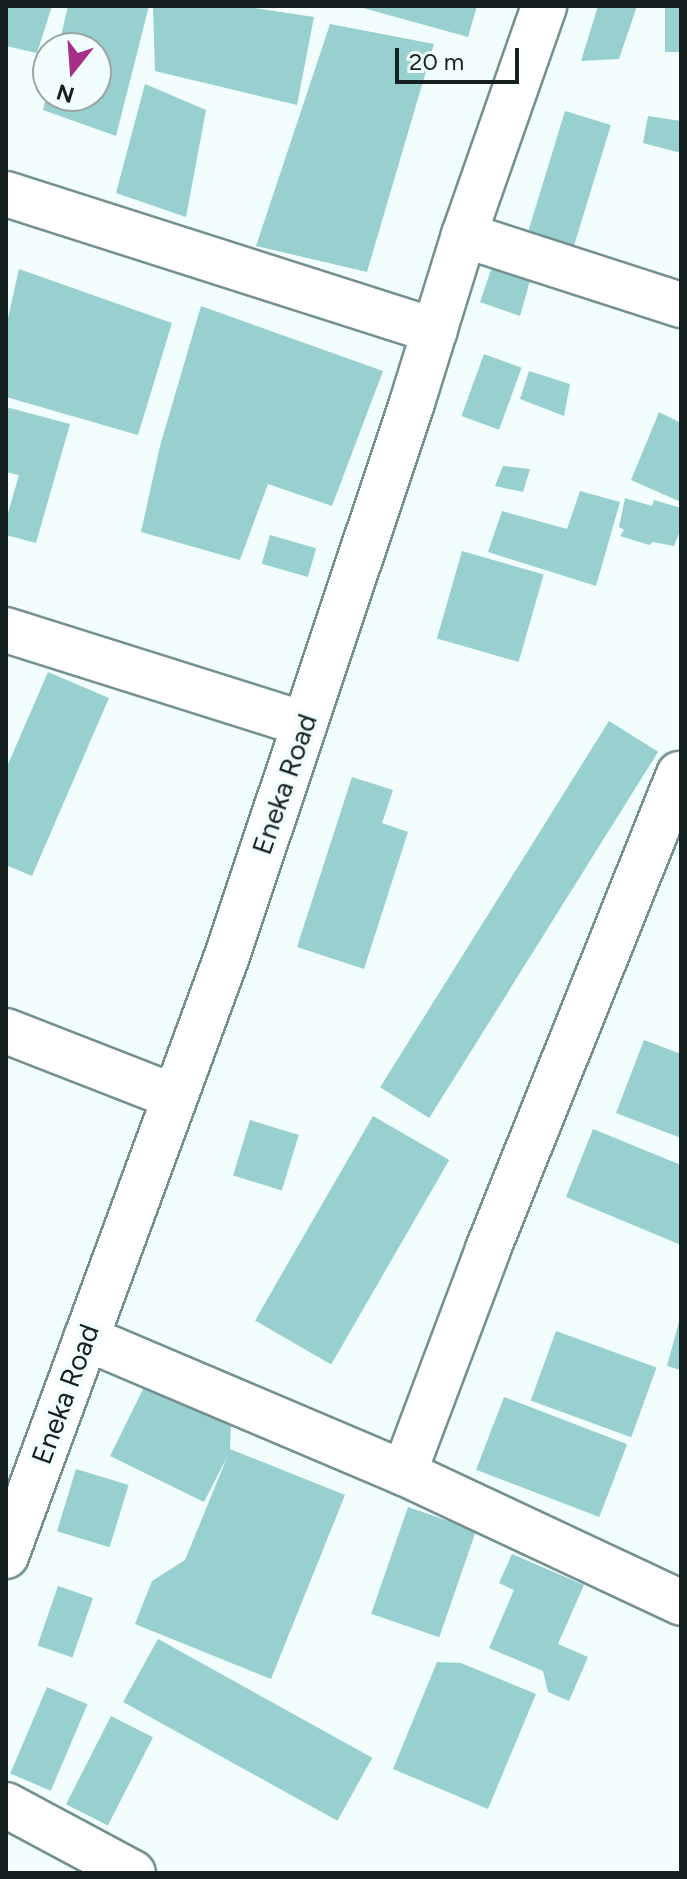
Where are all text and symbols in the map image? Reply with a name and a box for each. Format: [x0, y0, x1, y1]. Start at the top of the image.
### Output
north arrow [32, 32, 112, 112]
scale bar [399, 32, 523, 82]
text: 20 m [409, 47, 464, 76]
text: N [53, 78, 78, 109]
street label: Eneka Road [244, 709, 324, 859]
street label: Eneka Road [24, 1319, 106, 1469]

